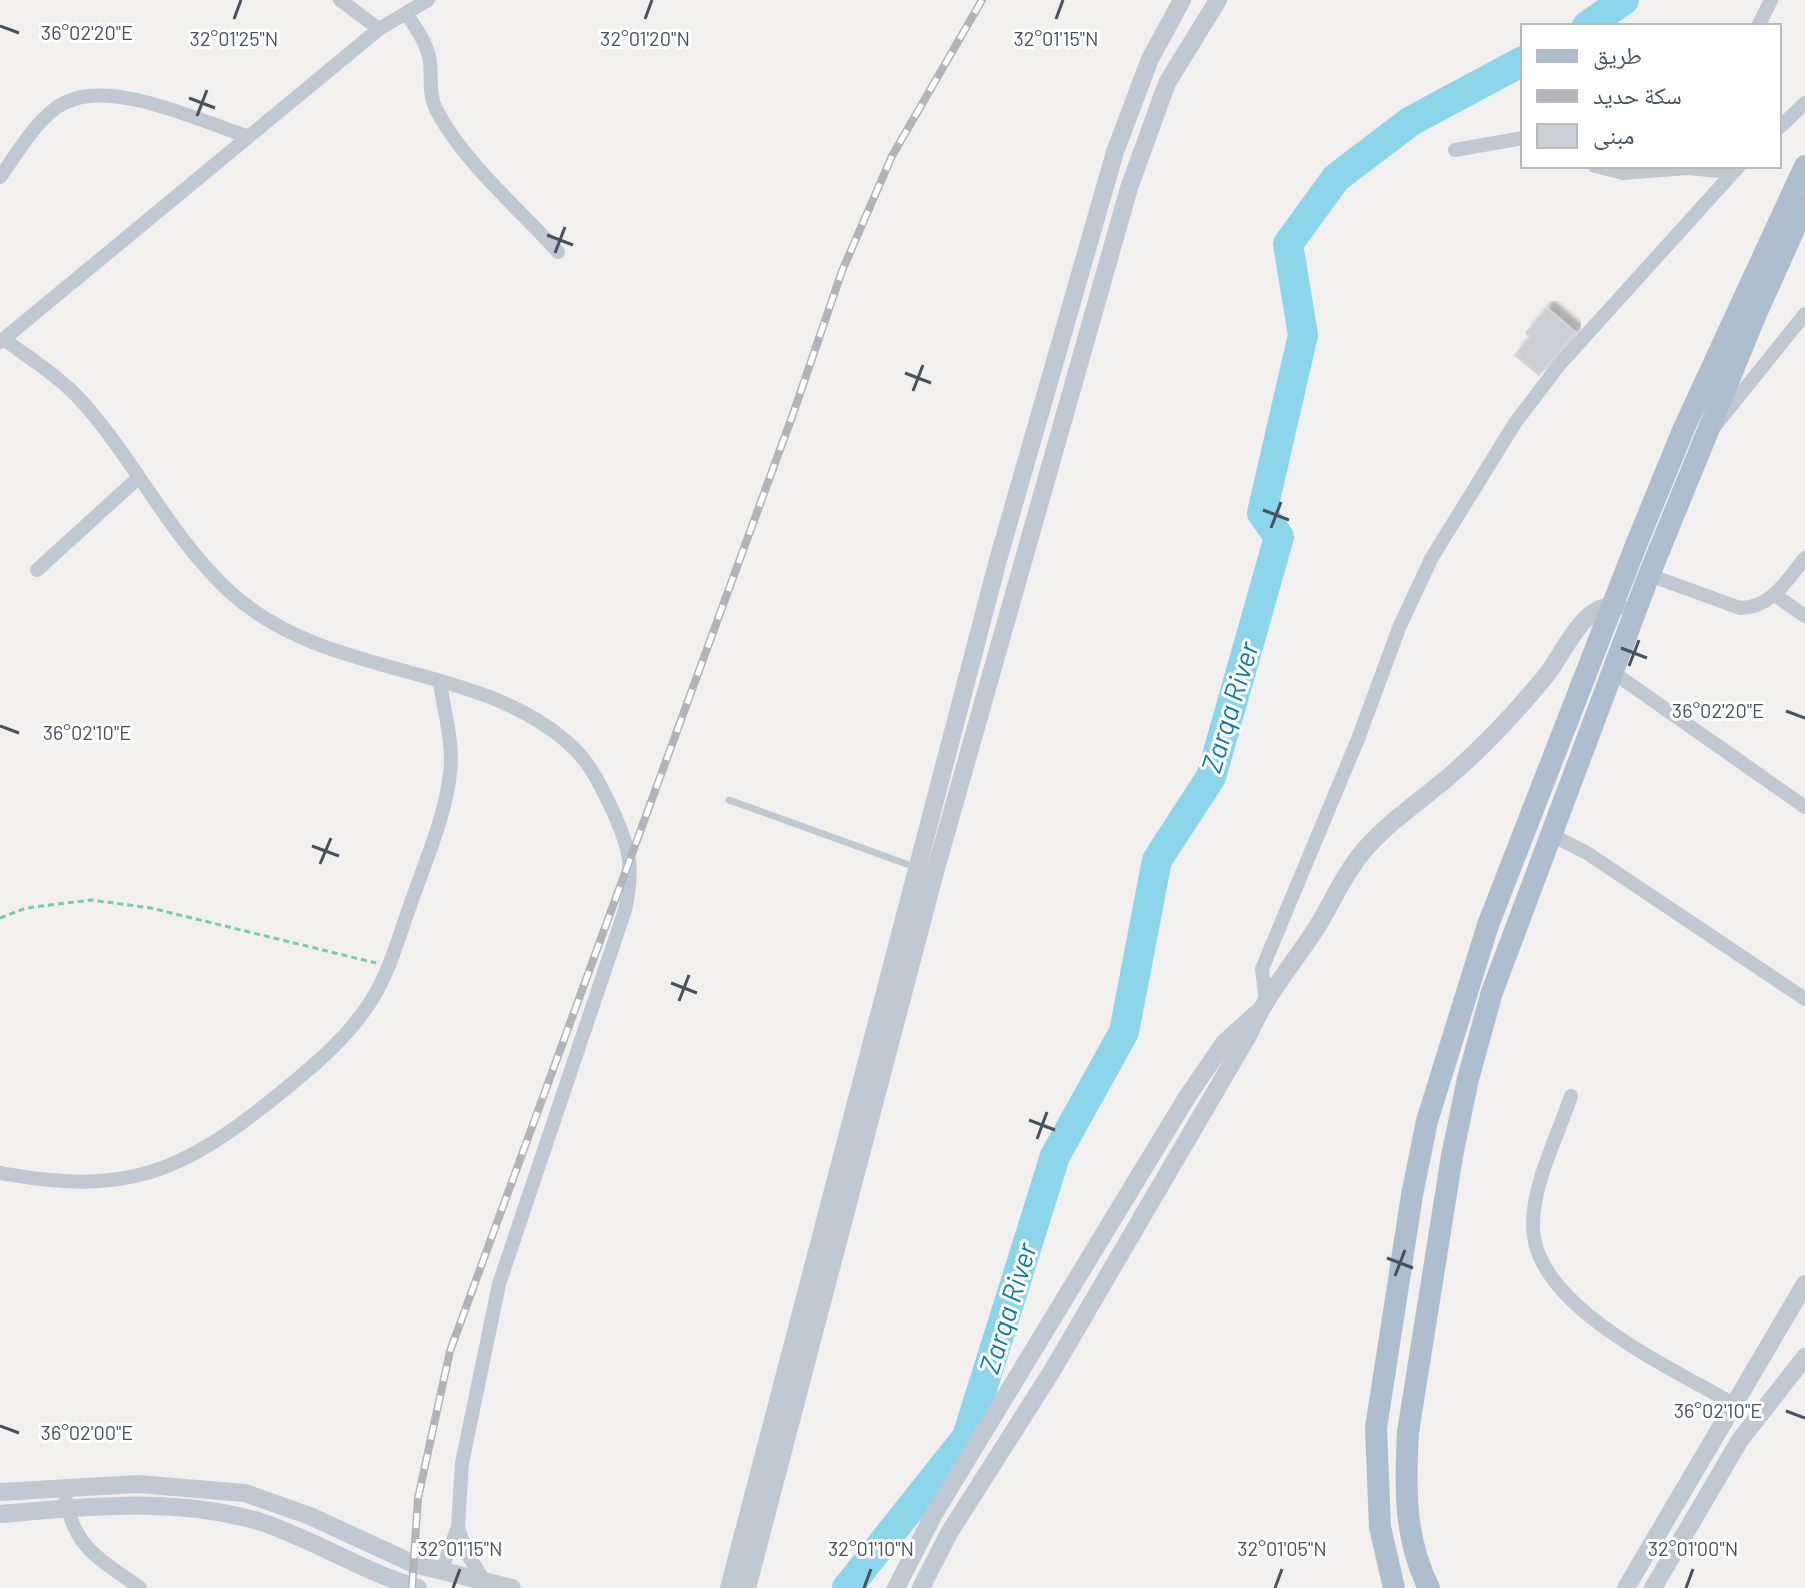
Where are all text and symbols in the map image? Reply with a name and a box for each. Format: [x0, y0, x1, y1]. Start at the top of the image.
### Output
text: 36°02'20"E [41, 20, 133, 44]
legend [1521, 24, 1781, 168]
text: 32°01'25"N [190, 26, 278, 50]
text: 32°01'20"N [600, 26, 690, 50]
text: 32°01'15"N [1013, 26, 1099, 50]
text: طريق [1593, 40, 1642, 70]
text: سكة حديد [1593, 80, 1682, 109]
text: مبنى [1593, 120, 1634, 150]
water label: Zarqa River [1193, 636, 1265, 776]
text: 36°02'20"E [1672, 698, 1764, 722]
text: 36°02'10"E [43, 720, 131, 744]
water label: Zarqa River [971, 1237, 1043, 1377]
text: 36°02'10"E [1674, 1398, 1762, 1422]
text: 36°02'00"E [41, 1420, 133, 1444]
text: 32°01'15"N [417, 1536, 503, 1560]
text: 32°01'10"N [828, 1536, 914, 1560]
text: 32°01'05"N [1237, 1536, 1327, 1560]
text: 32°01'00"N [1648, 1536, 1738, 1560]

